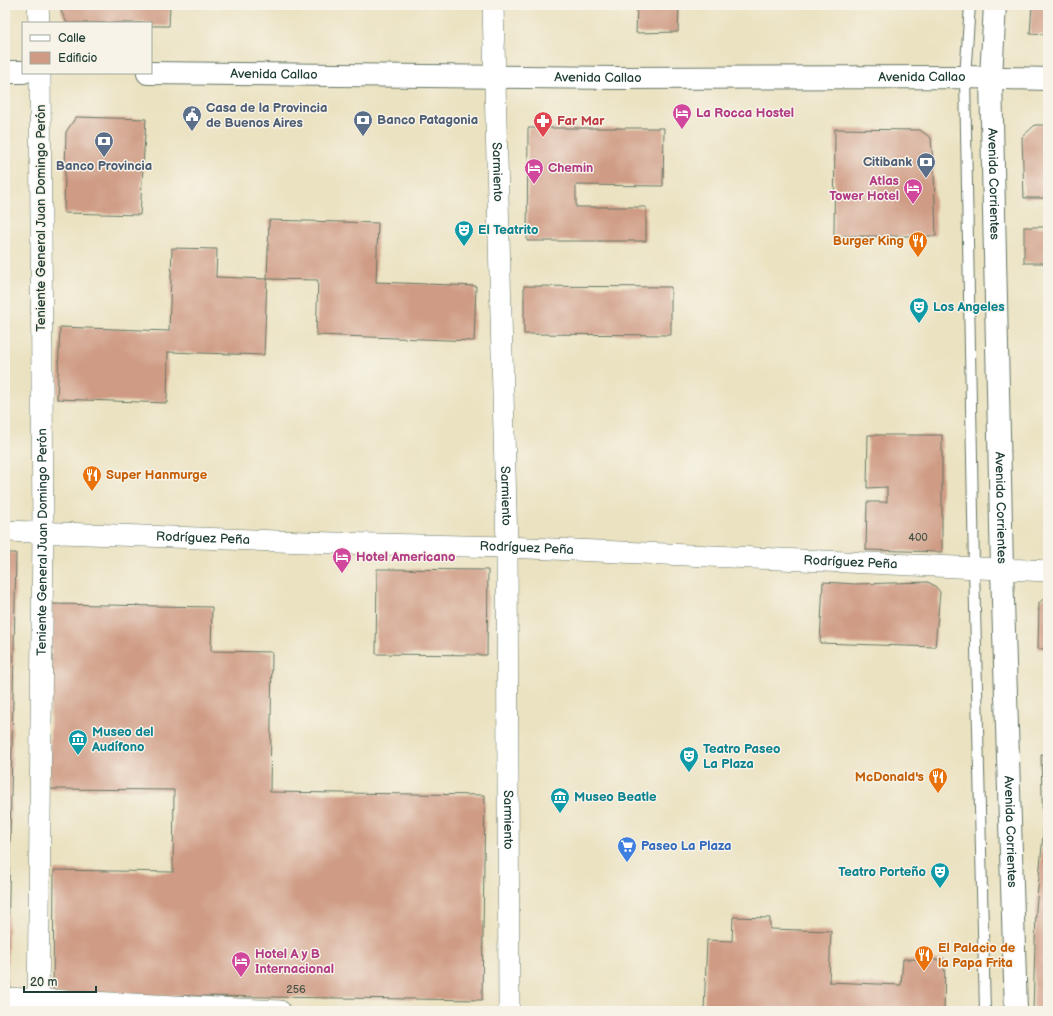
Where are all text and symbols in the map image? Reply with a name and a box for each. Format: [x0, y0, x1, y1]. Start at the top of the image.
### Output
legend [22, 22, 152, 74]
text: Calle [58, 31, 86, 46]
text: Edificio [58, 51, 98, 66]
street label: Avenida Callao [230, 66, 318, 83]
street label: Avenida Callao [554, 69, 642, 86]
street label: Avenida Callao [878, 69, 966, 85]
place label: Casa de la Provincia de Buenos Aires [206, 100, 327, 131]
hotel icon: La Rocca Hostel [671, 102, 693, 130]
street label: Teniente General Juan Domingo Perón [33, 104, 49, 332]
public building icon: Casa de la Provincia de Buenos Aires [181, 104, 203, 132]
place label: La Rocca Hostel [696, 105, 794, 121]
bank icon: Banco Patagonia [352, 109, 374, 137]
pharmacy icon: Far Mar [532, 110, 554, 138]
place label: Banco Patagonia [377, 112, 478, 128]
place label: Far Mar [557, 113, 605, 129]
street label: Avenida Corrientes [984, 128, 1003, 241]
bank icon: Banco Provincia [93, 130, 115, 158]
street label: Sarmiento [489, 142, 506, 202]
bank icon: Citibank [915, 151, 937, 179]
place label: Citibank [863, 154, 912, 170]
hotel icon: Chemin [523, 157, 545, 185]
place label: Banco Provincia [56, 158, 152, 174]
place label: Chemin [548, 160, 593, 176]
place label: Atlas Tower Hotel [829, 173, 899, 204]
hotel icon: Atlas Tower Hotel [902, 177, 924, 205]
theatre icon: El Teatrito [453, 219, 475, 247]
place label: El Teatrito [478, 222, 538, 238]
restaurant icon: Burger King [907, 230, 929, 258]
place label: Burger King [833, 233, 904, 249]
theatre icon: Los Angeles [908, 296, 930, 324]
place label: Los Angeles [933, 299, 1005, 315]
street label: Teniente General Juan Domingo Perón [34, 428, 51, 656]
street label: Avenida Corrientes [991, 452, 1010, 565]
restaurant icon: Super Hanmurge [81, 464, 103, 492]
street label: Sarmiento [497, 466, 514, 526]
place label: Super Hanmurge [106, 467, 208, 483]
street label: Rodríguez Peña [155, 529, 250, 548]
house number: 400 [908, 531, 928, 544]
street label: Rodríguez Peña [479, 538, 574, 558]
hotel icon: Hotel Americano [331, 546, 353, 574]
place label: Hotel Americano [356, 549, 455, 565]
street label: Rodríguez Peña [803, 552, 898, 572]
place label: Museo del Audífono [91, 724, 154, 755]
museum icon: Museo del Audífono [67, 728, 89, 756]
place label: Teatro Paseo La Plaza [703, 741, 780, 772]
theatre icon: Teatro Paseo La Plaza [678, 745, 700, 773]
restaurant icon: McDonald's [927, 766, 949, 794]
place label: McDonald's [855, 769, 924, 785]
street label: Avenida Corrientes [1001, 775, 1020, 888]
museum icon: Museo Beatle [549, 786, 571, 814]
place label: Museo Beatle [574, 789, 657, 805]
street label: Sarmiento [500, 790, 516, 850]
supermarket icon: Paseo La Plaza [616, 835, 638, 863]
place label: Paseo La Plaza [641, 838, 731, 854]
theatre icon: Teatro Porteño [929, 861, 951, 889]
place label: Teatro Porteño [838, 864, 926, 880]
place label: El Palacio de la Papa Frita [938, 940, 1016, 971]
restaurant icon: El Palacio de la Papa Frita [913, 944, 935, 972]
place label: Hotel A y B Internacional [255, 946, 334, 977]
hotel icon: Hotel A y B Internacional [230, 950, 252, 978]
scale bar [24, 968, 96, 994]
text: 20 m [30, 975, 57, 990]
house number: 256 [286, 983, 306, 996]

